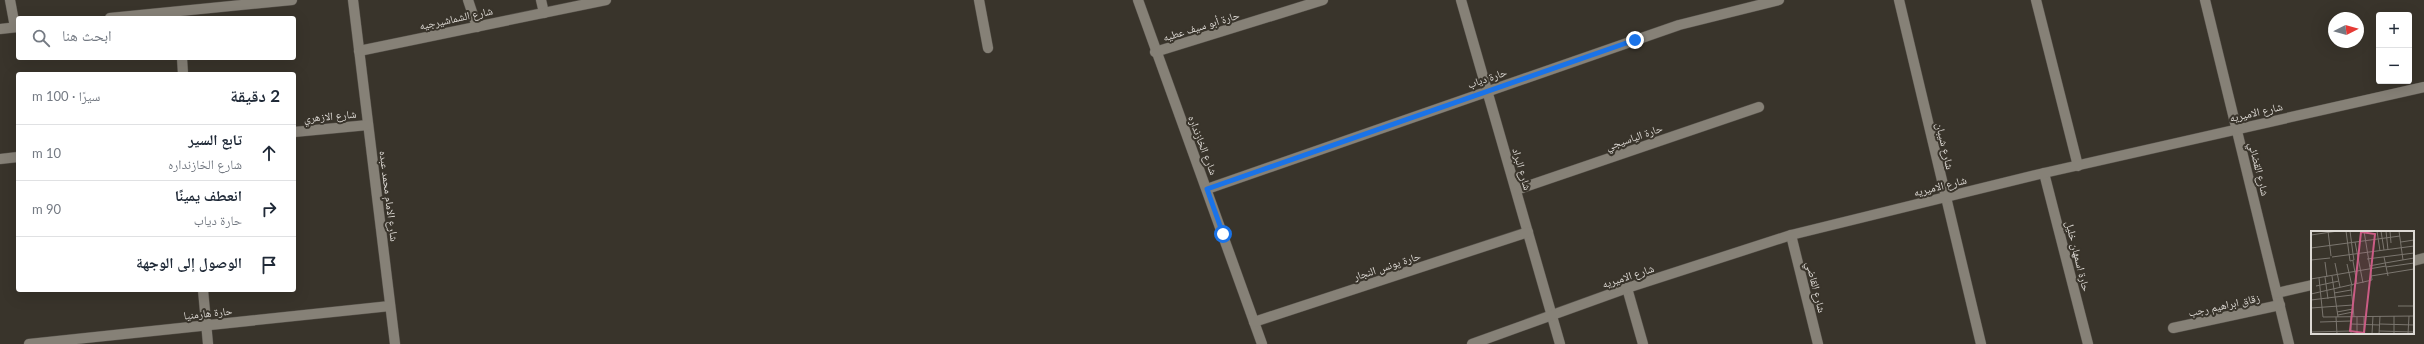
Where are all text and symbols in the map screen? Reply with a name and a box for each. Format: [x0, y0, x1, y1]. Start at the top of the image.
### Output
street label: شارع الشماشيرجيه [418, 3, 494, 33]
street label: حارة أبو سيف عطيه [1161, 8, 1241, 44]
north arrow [2328, 12, 2364, 48]
map controls [2376, 12, 2412, 84]
button: + [2376, 12, 2412, 48]
search box [16, 16, 296, 60]
text: ابحث هنا [62, 26, 112, 44]
icon: search [30, 27, 52, 49]
route end [1626, 31, 1644, 49]
button: − [2376, 48, 2412, 84]
street label: حارة دياب [1465, 65, 1508, 91]
text: 2 دقيقة [230, 85, 280, 106]
text: سيرًا · 100 m [32, 88, 100, 104]
street label: شارع الاميريه [2228, 99, 2284, 125]
street label: شارع الازهري [303, 107, 357, 127]
street label: شارع الخازنداره [1185, 113, 1221, 177]
street label: حارة الياسيجي [1604, 121, 1665, 155]
street label: شارع شيبان [1933, 121, 1957, 171]
text: تابع السير [188, 130, 242, 148]
street label: شارع القضائي [2244, 141, 2272, 198]
icon: ahead [258, 142, 280, 164]
text: 10 m [32, 145, 61, 161]
street label: شارع البراد [1509, 146, 1535, 192]
street label: شارع الامام محمد عبده [376, 150, 402, 242]
text: شارع الخازنداره [168, 156, 242, 172]
street label: شارع الاميريه [1912, 173, 1968, 199]
text: انعطف يمينًا [175, 186, 242, 204]
icon: right [258, 198, 280, 220]
text: 90 m [32, 201, 61, 217]
text: حارة دياب [194, 212, 242, 228]
street label: حارة اسمهان خليل [2062, 219, 2094, 293]
route start [1214, 225, 1232, 243]
inset map [2311, 231, 2414, 334]
street label: حارة يونس النجار [1351, 249, 1422, 284]
text: الوصول إلى الوجهة [136, 253, 242, 271]
icon: arrive [258, 254, 280, 276]
street label: شارع القاضي [1801, 260, 1829, 314]
street label: شارع الاميريه [1600, 261, 1656, 291]
street label: زقاق ابراهيم رجب [2187, 291, 2261, 320]
street label: حارة هارمنيا [183, 303, 233, 322]

